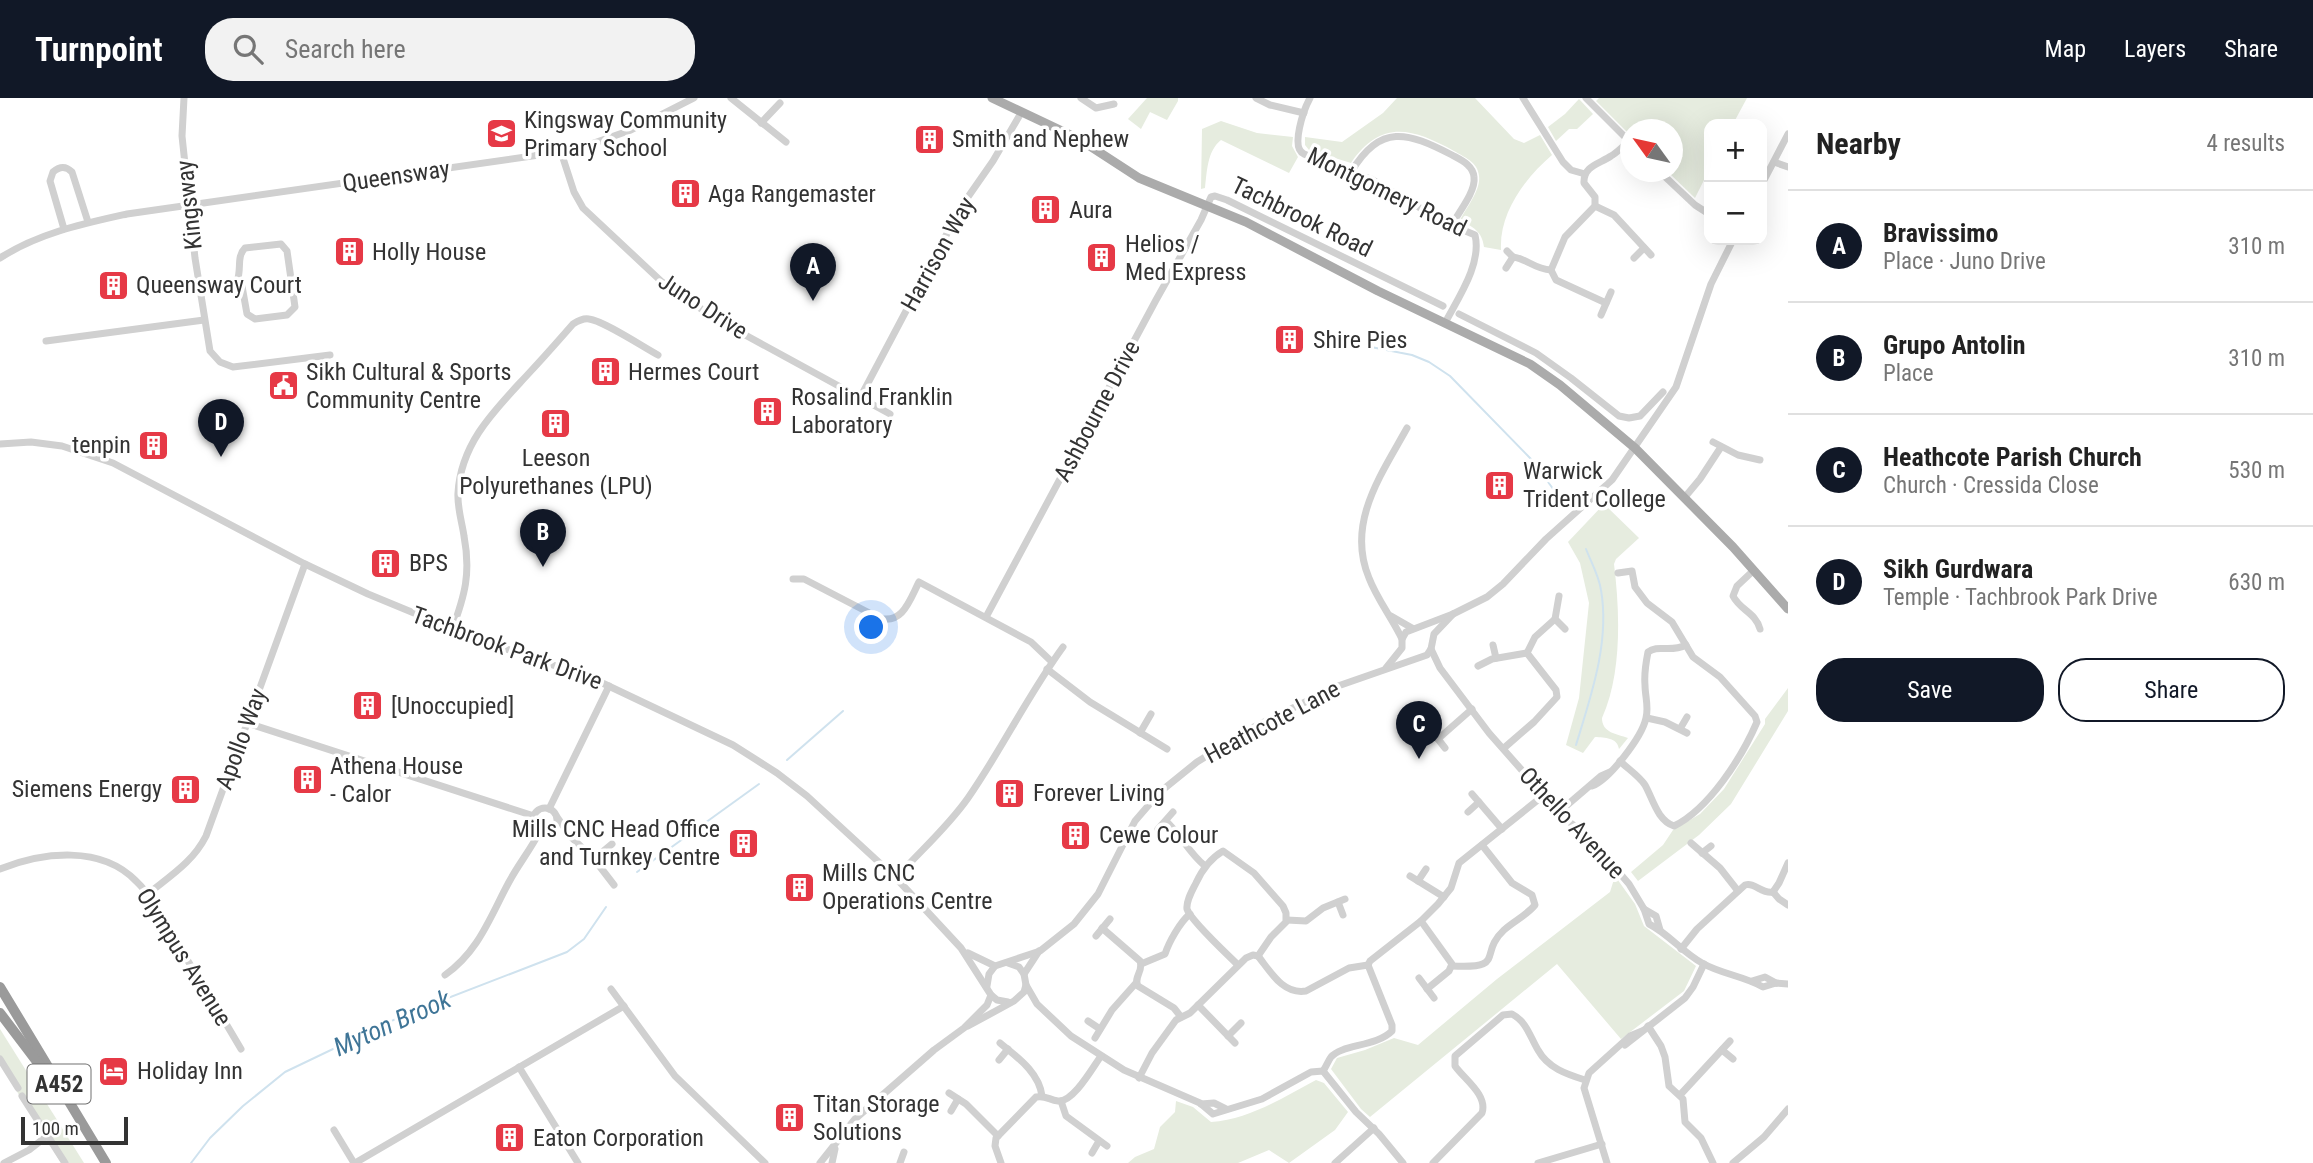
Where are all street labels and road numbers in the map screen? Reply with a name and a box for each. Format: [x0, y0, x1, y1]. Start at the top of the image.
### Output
street label: Montgomery Road [1303, 141, 1471, 243]
street label: Queensway [341, 155, 451, 197]
street label: Kingsway [170, 159, 208, 251]
street label: Tachbrook Road [1227, 171, 1377, 263]
street label: Harrison Way [895, 192, 981, 316]
street label: Juno Drive [653, 267, 753, 345]
street label: Ashbourne Drive [1048, 336, 1146, 486]
street label: Tachbrook Park Drive [408, 600, 606, 696]
street label: Heathcote Lane [1200, 675, 1344, 769]
street label: Apollo Way [210, 685, 272, 793]
street label: Othello Avenue [1513, 762, 1631, 884]
street label: Olympus Avenue [131, 883, 237, 1031]
road number: A452 [28, 1065, 90, 1104]

